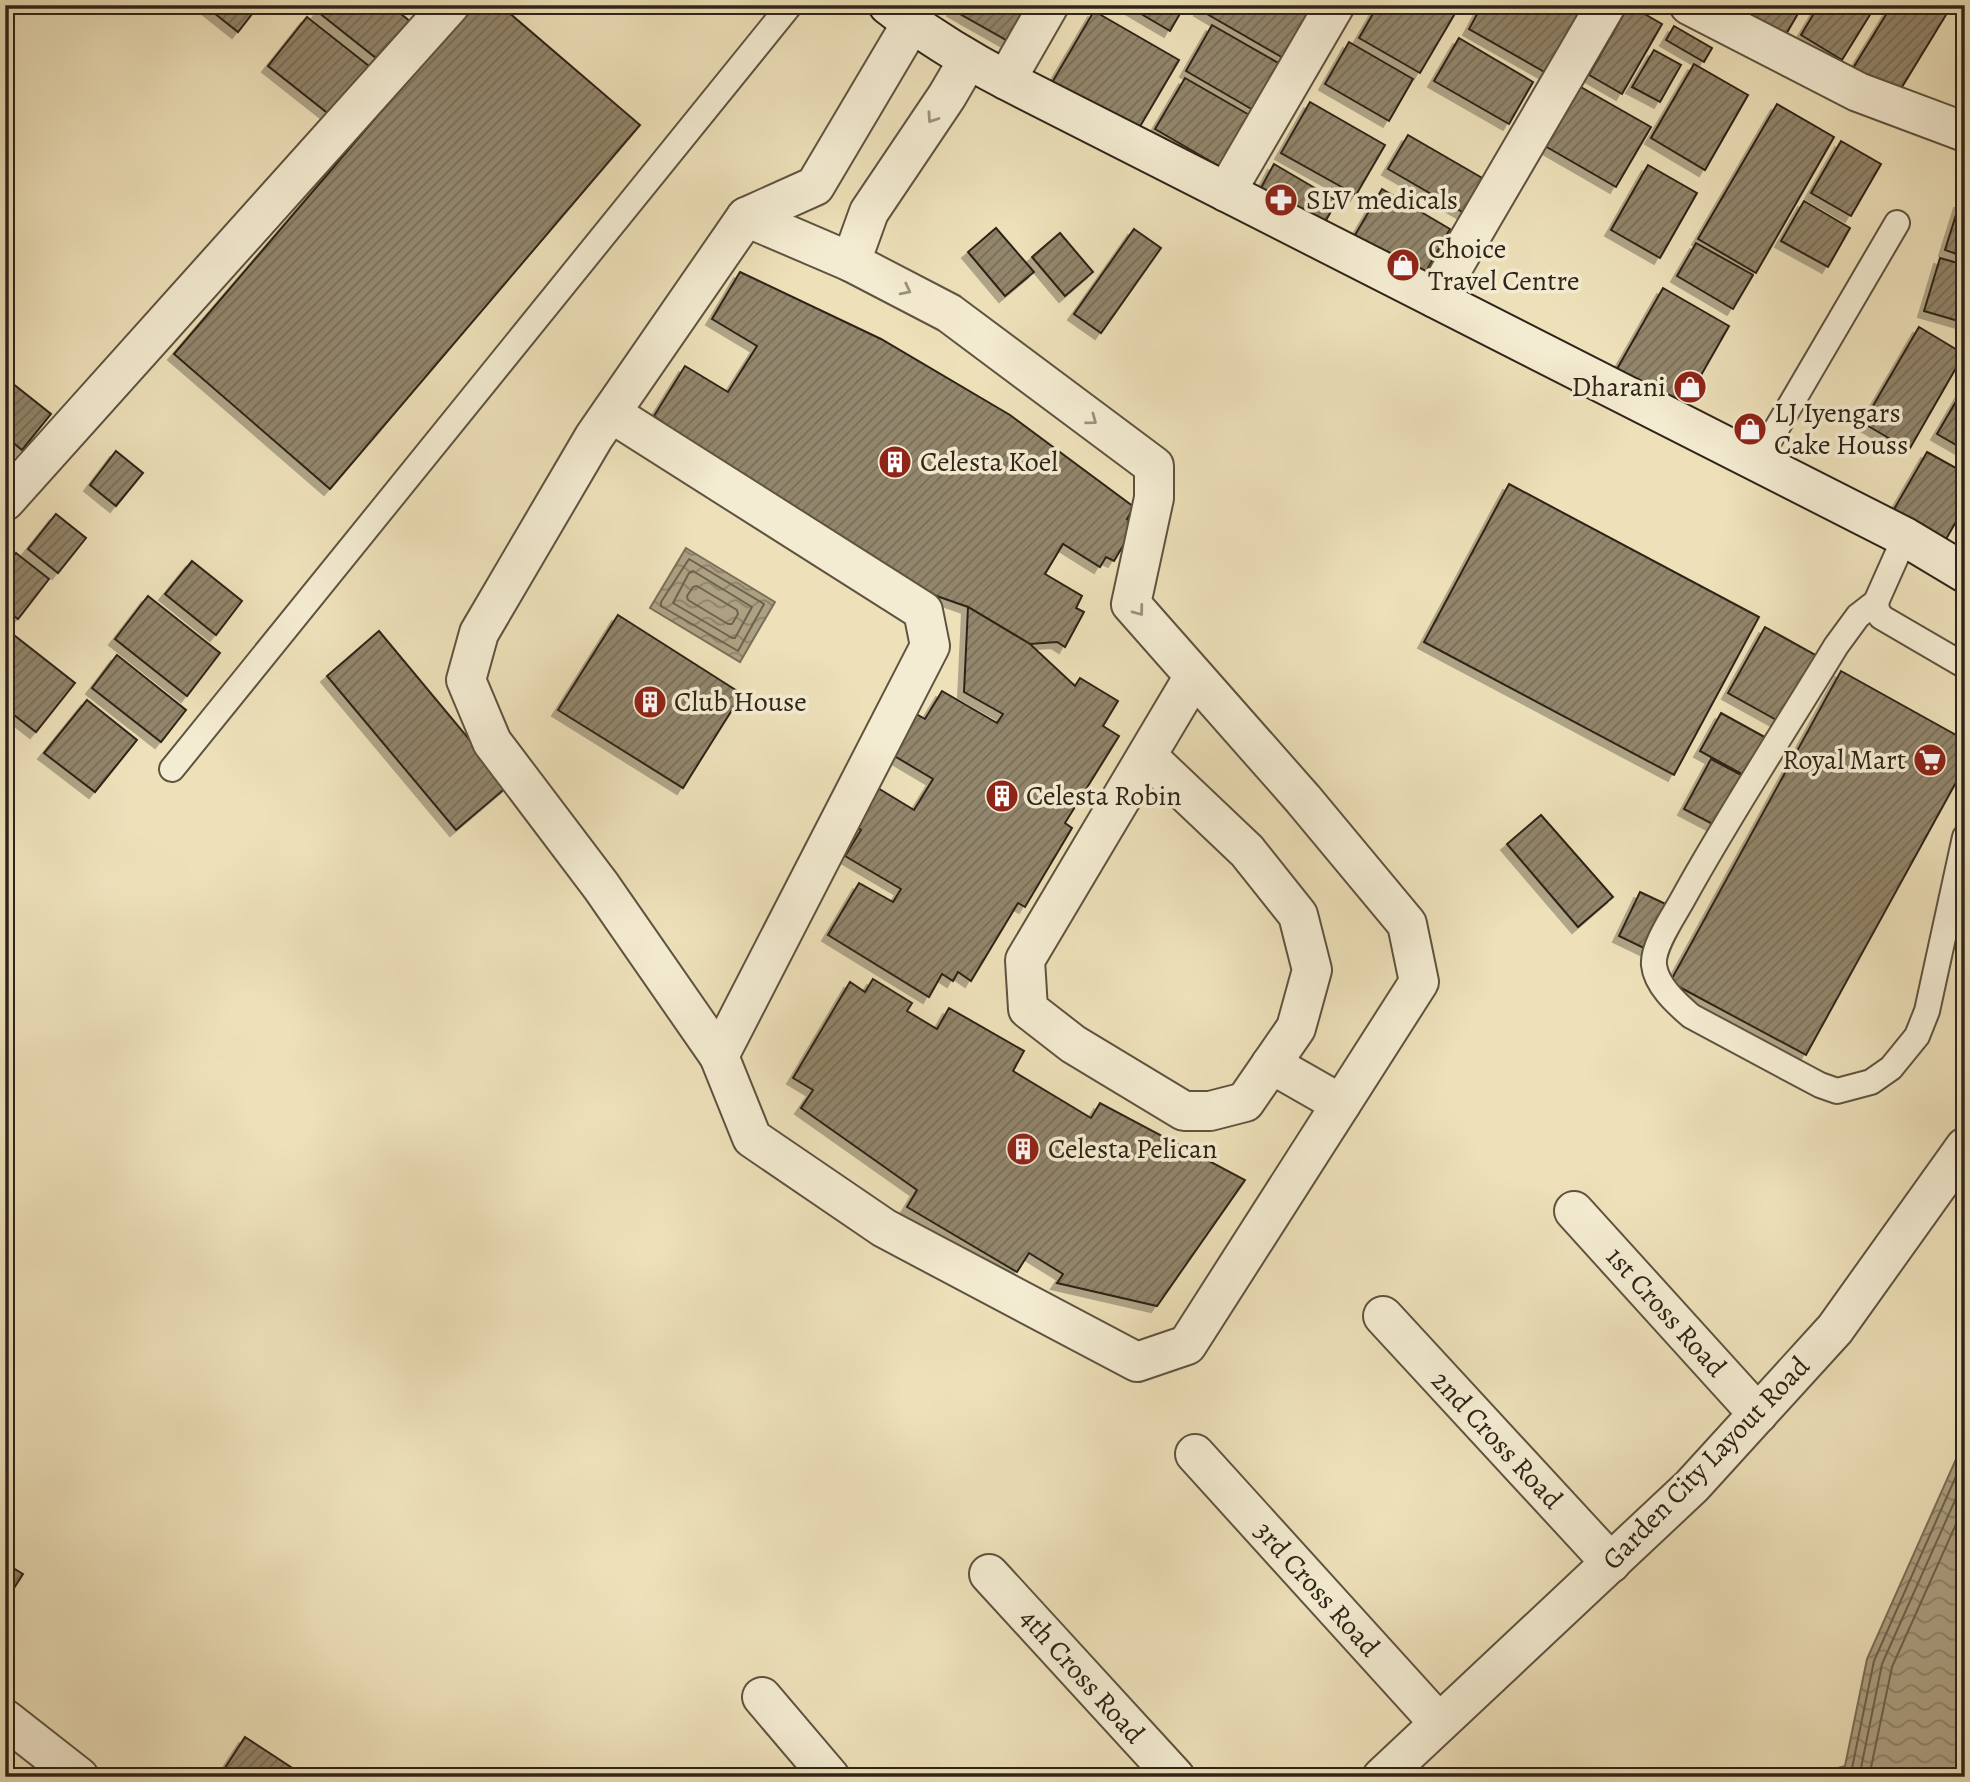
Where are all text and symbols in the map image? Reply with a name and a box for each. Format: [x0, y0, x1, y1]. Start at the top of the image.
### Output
one-way arrow [928, 110, 940, 123]
pharmacy icon: SLV medicals [1262, 181, 1300, 219]
place label: SLV medicals [1306, 181, 1458, 219]
place label: Choice Travel Centre [1428, 230, 1579, 300]
shop icon: Choice Travel Centre [1384, 246, 1422, 284]
one-way arrow [899, 282, 911, 296]
place label: Dharani [1572, 368, 1666, 406]
shop icon: Dharani [1671, 368, 1709, 406]
place label: LJ Iyengars Cake Houss [1774, 394, 1908, 464]
shop icon: LJ Iyengars Cake Houss [1731, 410, 1769, 448]
one-way arrow [1085, 412, 1097, 424]
building icon: Celesta Koel [876, 443, 914, 481]
place label: Celesta Koel [920, 443, 1058, 481]
one-way arrow [1131, 604, 1143, 616]
building icon: Club House [631, 683, 669, 721]
place label: Club House [674, 683, 807, 721]
place label: Royal Mart [1782, 741, 1906, 779]
supermarket icon: Royal Mart [1911, 741, 1949, 779]
building icon: Celesta Robin [983, 777, 1021, 815]
place label: Celesta Robin [1026, 777, 1182, 815]
building icon: Celesta Pelican [1004, 1130, 1042, 1168]
place label: Celesta Pelican [1048, 1130, 1217, 1168]
street label: 1st Cross Road [1597, 1239, 1735, 1386]
street label: Garden City Layout Road [1594, 1347, 1819, 1578]
street label: 2nd Cross Road [1423, 1362, 1572, 1518]
street label: 3rd Cross Road [1246, 1513, 1389, 1666]
street label: 4th Cross Road [1011, 1600, 1154, 1753]

